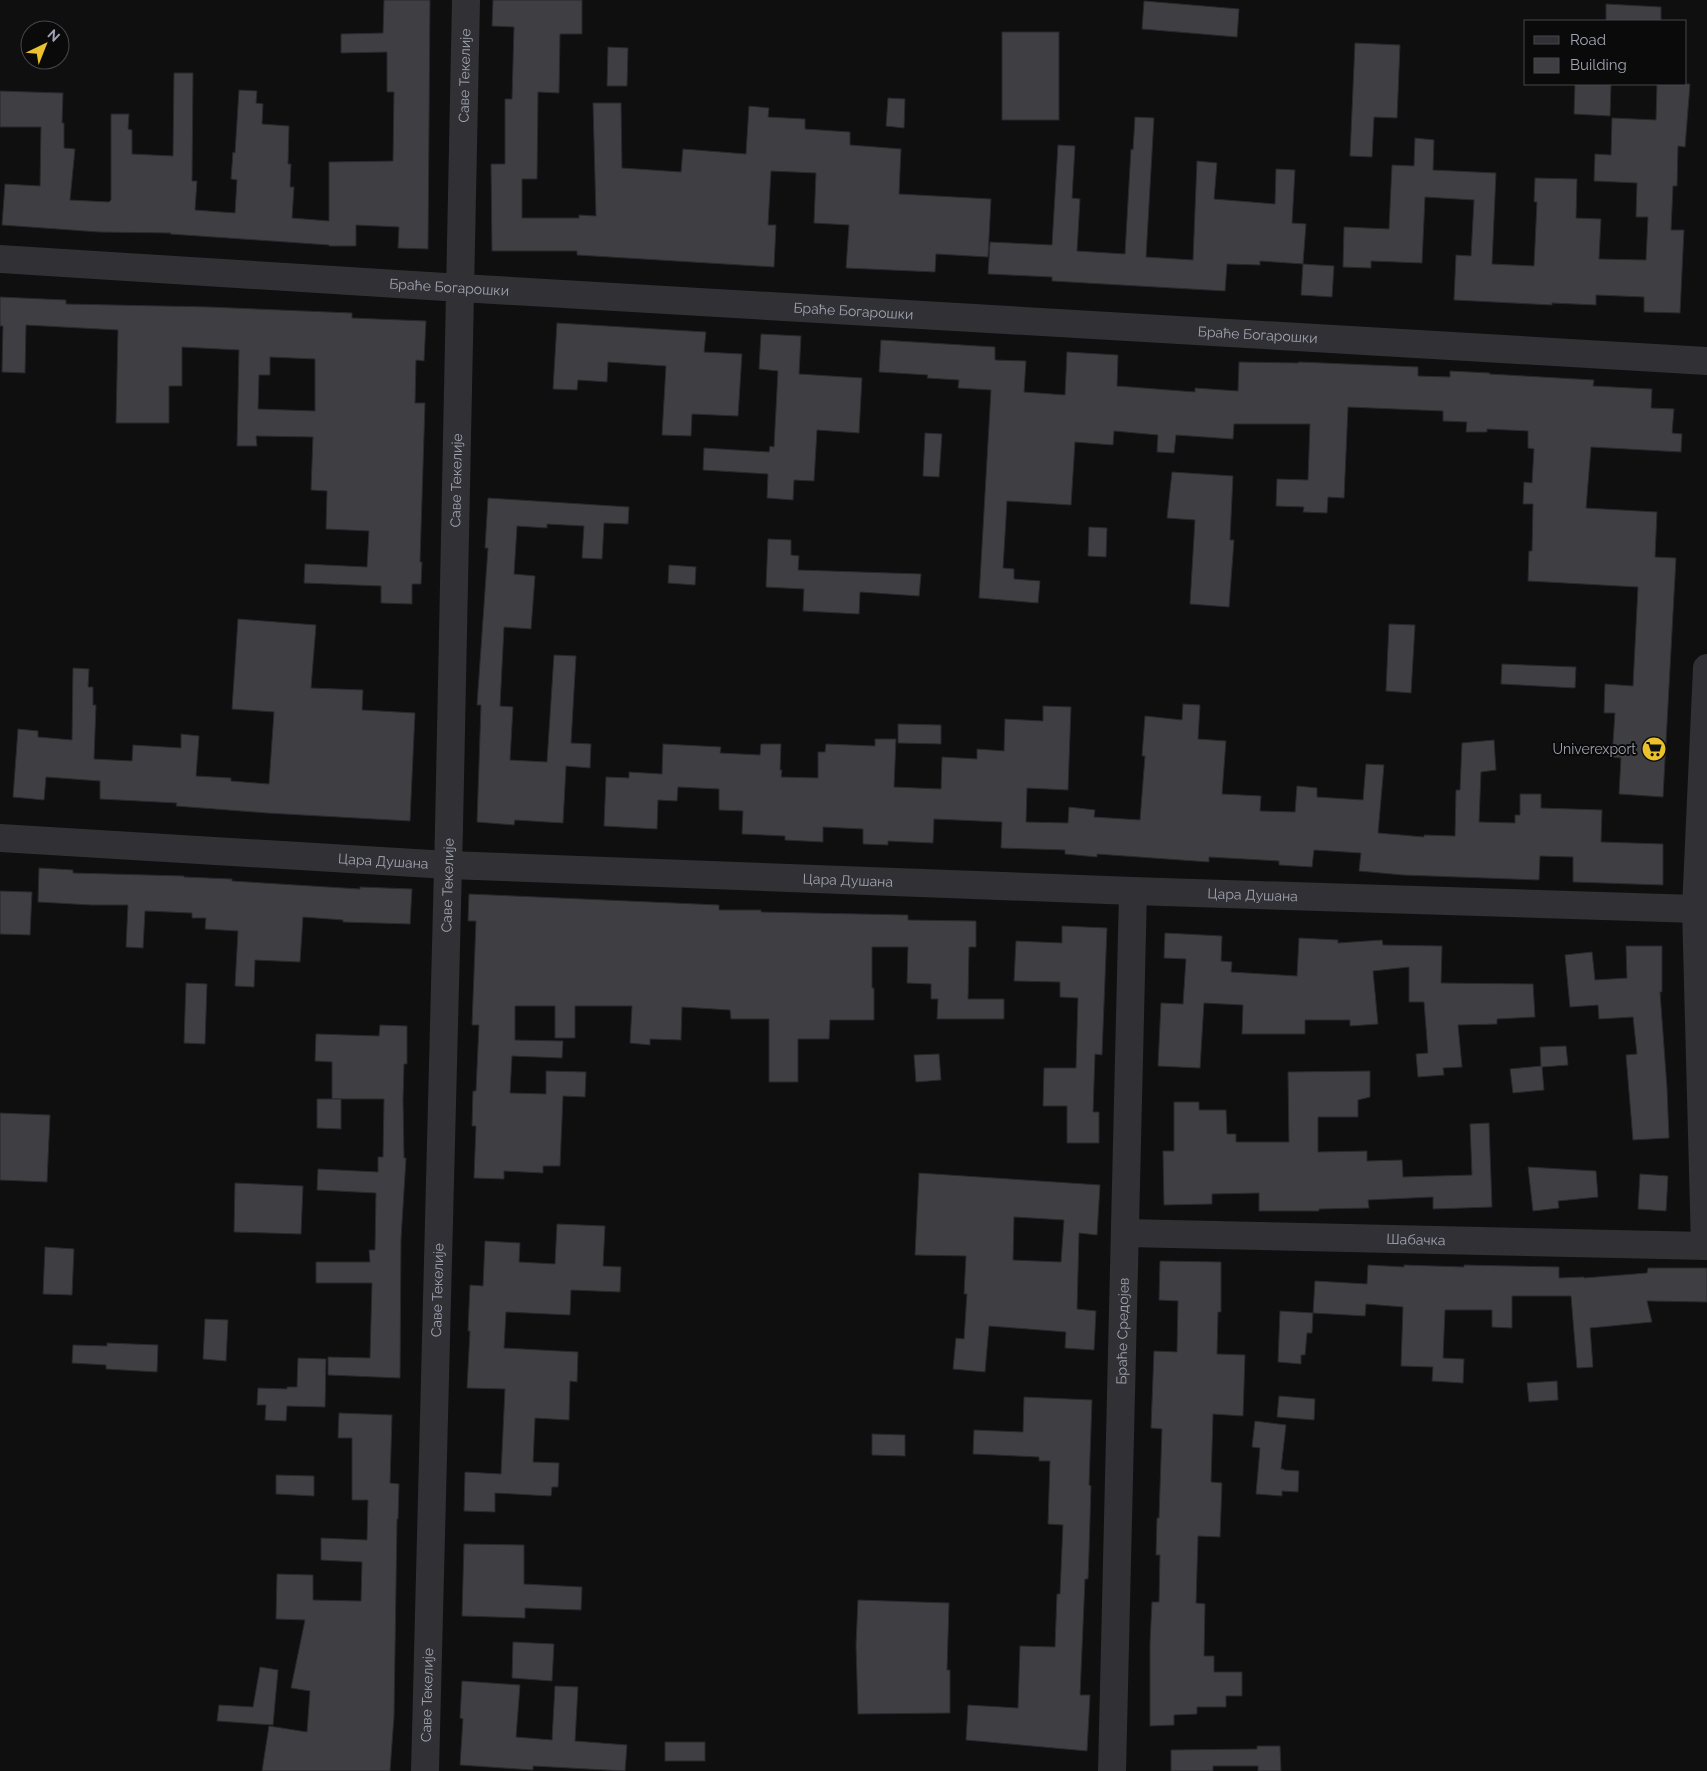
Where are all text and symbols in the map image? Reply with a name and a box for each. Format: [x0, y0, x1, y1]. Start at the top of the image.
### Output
north arrow [20, 20, 70, 70]
legend [1524, 20, 1687, 85]
text: N [45, 26, 63, 45]
street label: Саве Текелије [455, 28, 473, 123]
text: Road [1570, 31, 1606, 49]
text: Building [1570, 56, 1627, 74]
street label: Браће Богарошки [389, 276, 509, 299]
street label: Браће Богарошки [793, 299, 914, 322]
street label: Браће Богарошки [1197, 323, 1318, 346]
street label: Саве Текелије [447, 433, 465, 528]
supermarket icon: Univerexport [1641, 736, 1667, 762]
place label: Univerexport [1553, 741, 1636, 757]
street label: Саве Текелије [438, 838, 457, 933]
street label: Цара Душана [338, 850, 429, 872]
street label: Цара Душана [802, 870, 893, 890]
street label: Цара Душана [1207, 885, 1298, 904]
street label: Шабачка [1386, 1231, 1446, 1248]
street label: Саве Текелије [428, 1243, 446, 1337]
street label: Браће Средојев [1113, 1277, 1132, 1385]
street label: Саве Текелије [418, 1648, 436, 1742]

